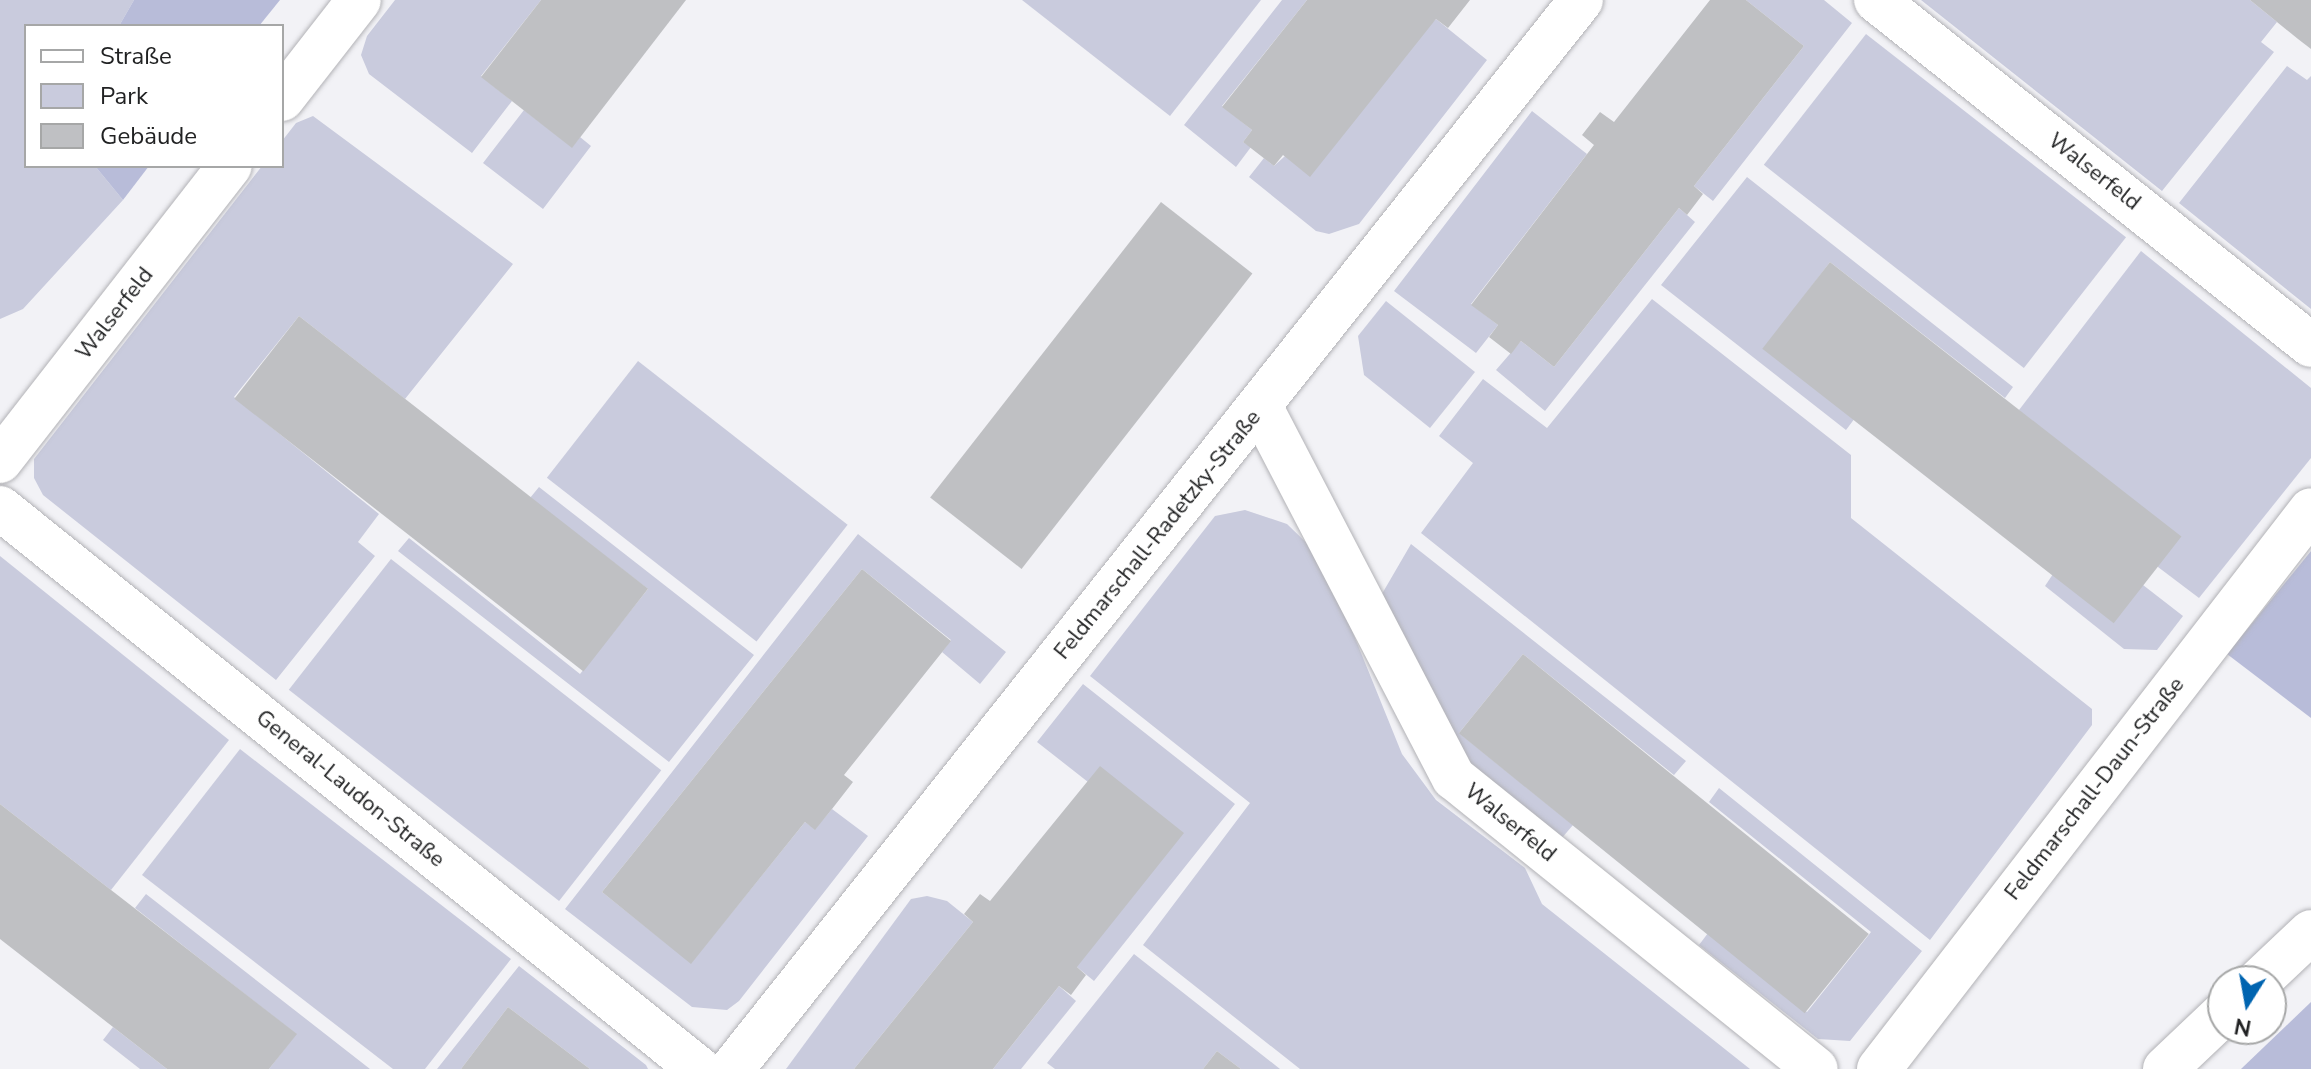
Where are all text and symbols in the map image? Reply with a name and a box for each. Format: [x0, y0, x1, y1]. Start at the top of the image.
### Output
legend [24, 24, 284, 168]
text: Straße [100, 40, 172, 72]
text: Park [100, 80, 148, 112]
text: Gebäude [100, 120, 197, 152]
street label: Walserfeld [2043, 128, 2145, 216]
street label: Walserfeld [71, 263, 159, 365]
street label: Feldmarschall-Radetzky-Straße [1049, 405, 1267, 665]
street label: Feldmarschall-Daun-Straße [2000, 672, 2190, 906]
street label: General-Laudon-Straße [250, 705, 450, 873]
street label: Walserfeld [1459, 778, 1561, 868]
north arrow [2207, 965, 2287, 1045]
text: N [2232, 1010, 2254, 1043]

